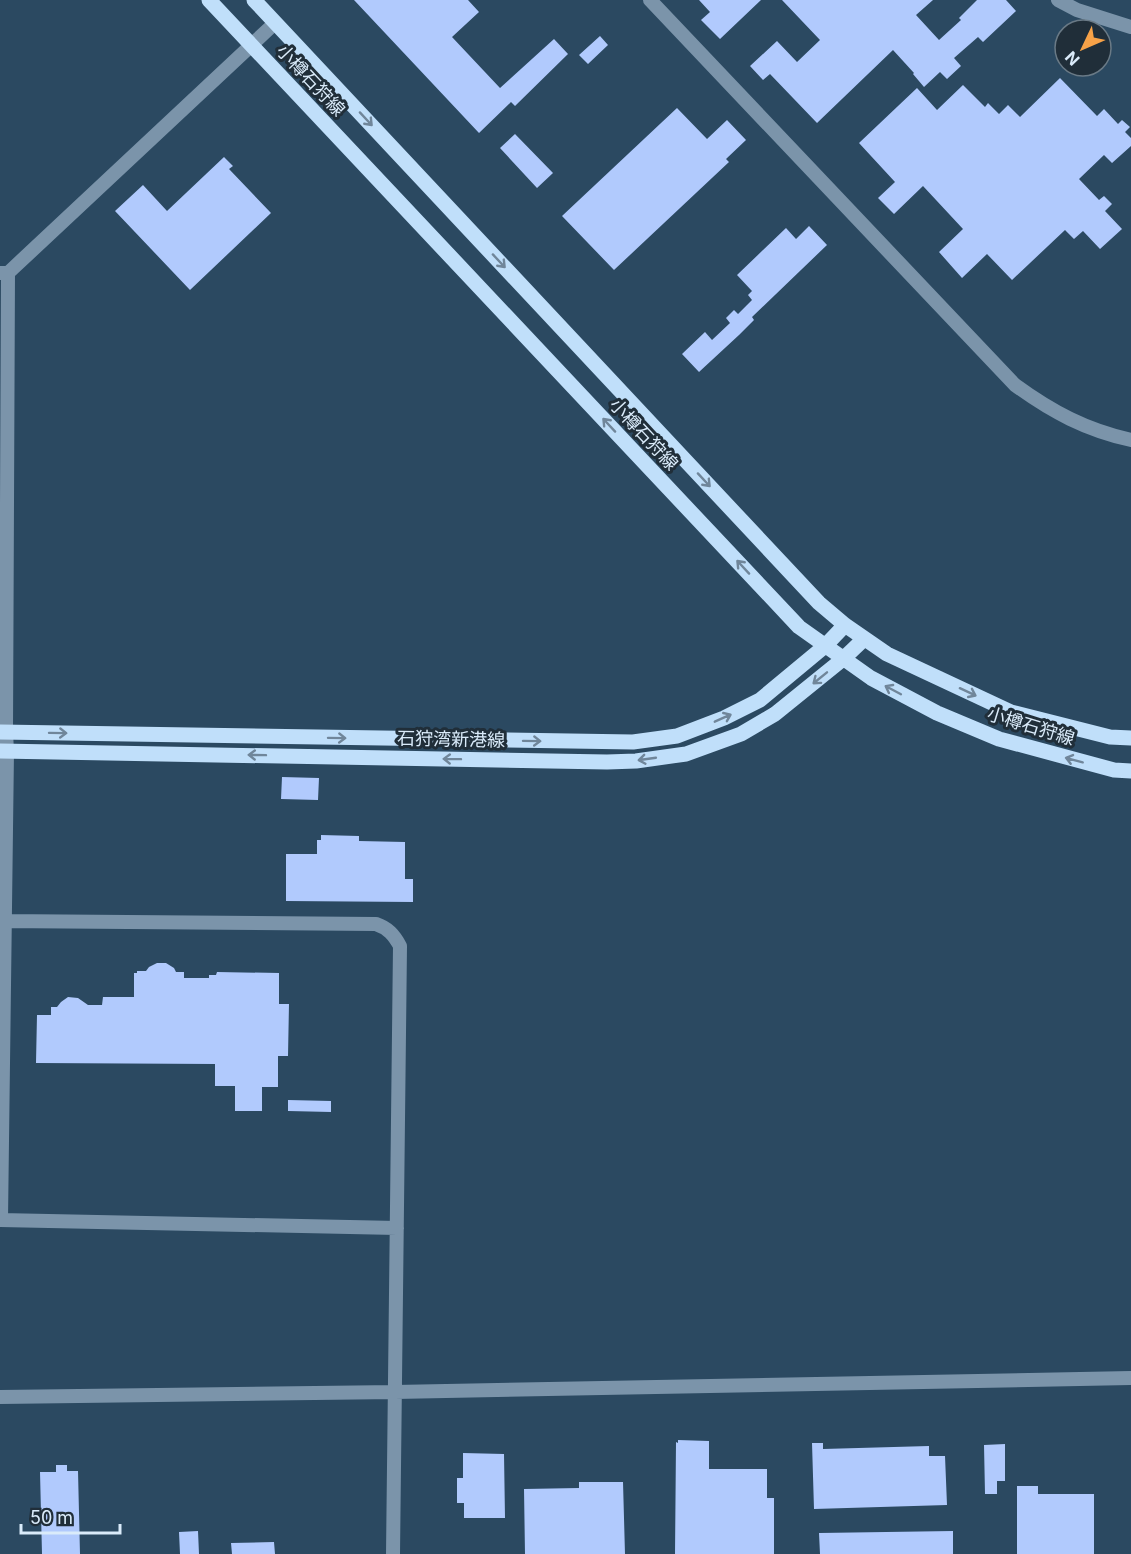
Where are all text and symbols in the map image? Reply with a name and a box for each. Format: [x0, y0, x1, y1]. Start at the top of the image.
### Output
north arrow [1053, 18, 1113, 78]
street label: 小樽石狩線 [273, 40, 349, 120]
text: N [1061, 47, 1084, 70]
one-way arrow [358, 112, 373, 127]
one-way arrow [492, 254, 506, 269]
street label: 小樽石狩線 [606, 394, 682, 474]
one-way arrow [602, 418, 616, 433]
one-way arrow [697, 473, 711, 488]
one-way arrow [736, 560, 750, 575]
one-way arrow [812, 671, 828, 684]
one-way arrow [884, 684, 902, 695]
one-way arrow [958, 686, 976, 698]
street label: 小樽石狩線 [985, 703, 1077, 749]
one-way arrow [714, 712, 732, 723]
one-way arrow [48, 727, 68, 739]
street label: 石狩湾新港線 [397, 728, 505, 750]
one-way arrow [327, 732, 347, 744]
one-way arrow [522, 735, 542, 747]
one-way arrow [248, 750, 268, 761]
one-way arrow [443, 753, 463, 765]
one-way arrow [1065, 753, 1084, 765]
one-way arrow [638, 754, 658, 765]
scale bar [21, 1497, 120, 1535]
text: 50 m [30, 1507, 73, 1528]

